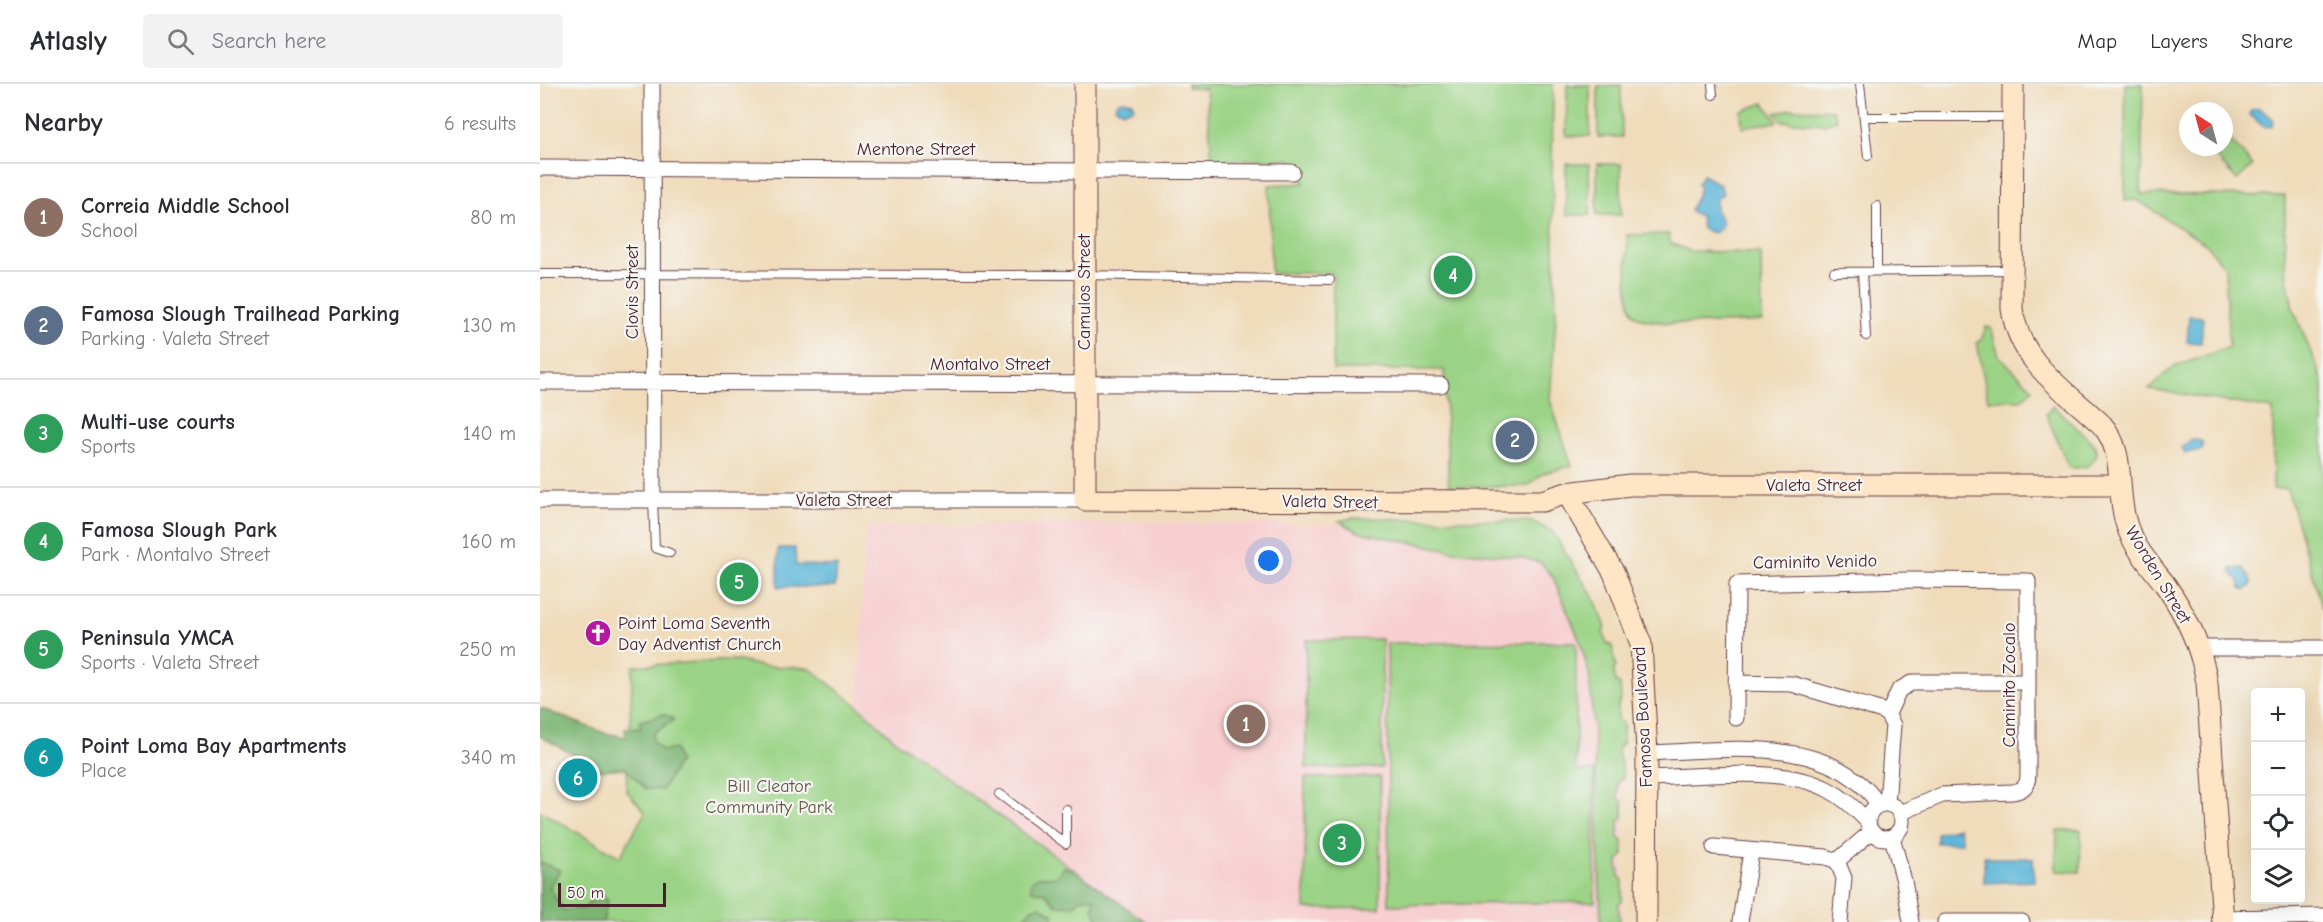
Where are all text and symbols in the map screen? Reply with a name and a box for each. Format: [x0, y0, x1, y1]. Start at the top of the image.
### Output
search box [143, 14, 563, 68]
text: Atlasly [30, 25, 107, 57]
icon: search [164, 25, 197, 58]
text: Search here [212, 28, 326, 54]
text: Map [2078, 29, 2117, 53]
text: Layers [2150, 29, 2208, 53]
text: Share [2241, 29, 2293, 53]
north arrow [2179, 102, 2233, 156]
text: Nearby [24, 108, 103, 138]
text: 6 results [444, 112, 516, 135]
street label: Mentone Street [857, 139, 976, 160]
text: Correia Middle School [81, 193, 290, 219]
text: 1 [40, 206, 47, 229]
text: 80 m [470, 206, 516, 229]
text: School [81, 219, 138, 242]
street label: Camulos Street [1074, 233, 1095, 350]
street label: Clovis Street [622, 244, 643, 339]
pin: 4 [1434, 252, 1472, 297]
text: Famosa Slough Trailhead Parking [81, 301, 400, 327]
text: 2 [39, 314, 48, 337]
text: 130 m [463, 314, 516, 337]
text: Parking · Valeta Street [81, 327, 269, 350]
street label: Montalvo Street [930, 354, 1051, 375]
text: Multi-use courts [81, 409, 235, 435]
pin: 2 [1496, 418, 1534, 462]
text: 3 [39, 422, 48, 445]
text: 140 m [463, 422, 516, 445]
text: Sports [81, 435, 135, 458]
street label: Valeta Street [1766, 475, 1863, 496]
street label: Valeta Street [796, 490, 893, 511]
street label: Valeta Street [1282, 491, 1379, 513]
text: Famosa Slough Park [81, 517, 277, 543]
street label: Worden Street [2121, 522, 2196, 629]
text: 4 [39, 530, 48, 553]
text: 160 m [462, 530, 516, 553]
text: Park · Montalvo Street [81, 543, 270, 566]
your location [1254, 546, 1283, 575]
street label: Caminito Venido [1753, 550, 1877, 574]
pin: 5 [720, 560, 758, 604]
place label: Point Loma Seventh Day Adventist Church [618, 613, 782, 655]
church icon: Point Loma Seventh Day Adventist Church [583, 618, 613, 648]
street label: Caminito Zocalo [1999, 623, 2020, 747]
text: Peninsula YMCA [81, 625, 234, 651]
text: 5 [38, 638, 49, 661]
text: 250 m [459, 638, 516, 661]
street label: Famosa Boulevard [1629, 646, 1657, 788]
text: Sports · Valeta Street [81, 651, 259, 674]
map controls [2251, 688, 2305, 904]
button: + [2251, 688, 2305, 742]
pin: 1 [1226, 702, 1266, 746]
text: Point Loma Bay Apartments [81, 733, 346, 759]
button: − [2251, 742, 2305, 796]
text: 6 [38, 746, 49, 769]
text: 340 m [461, 746, 516, 769]
pin: 6 [558, 756, 597, 800]
text: Place [81, 759, 127, 782]
park label: Bill Cleator Community Park [705, 776, 833, 818]
button: locate [2251, 796, 2305, 850]
pin: 3 [1322, 820, 1362, 866]
button: layers [2251, 850, 2305, 904]
scale bar [558, 880, 666, 908]
text: 50 m [567, 884, 604, 902]

